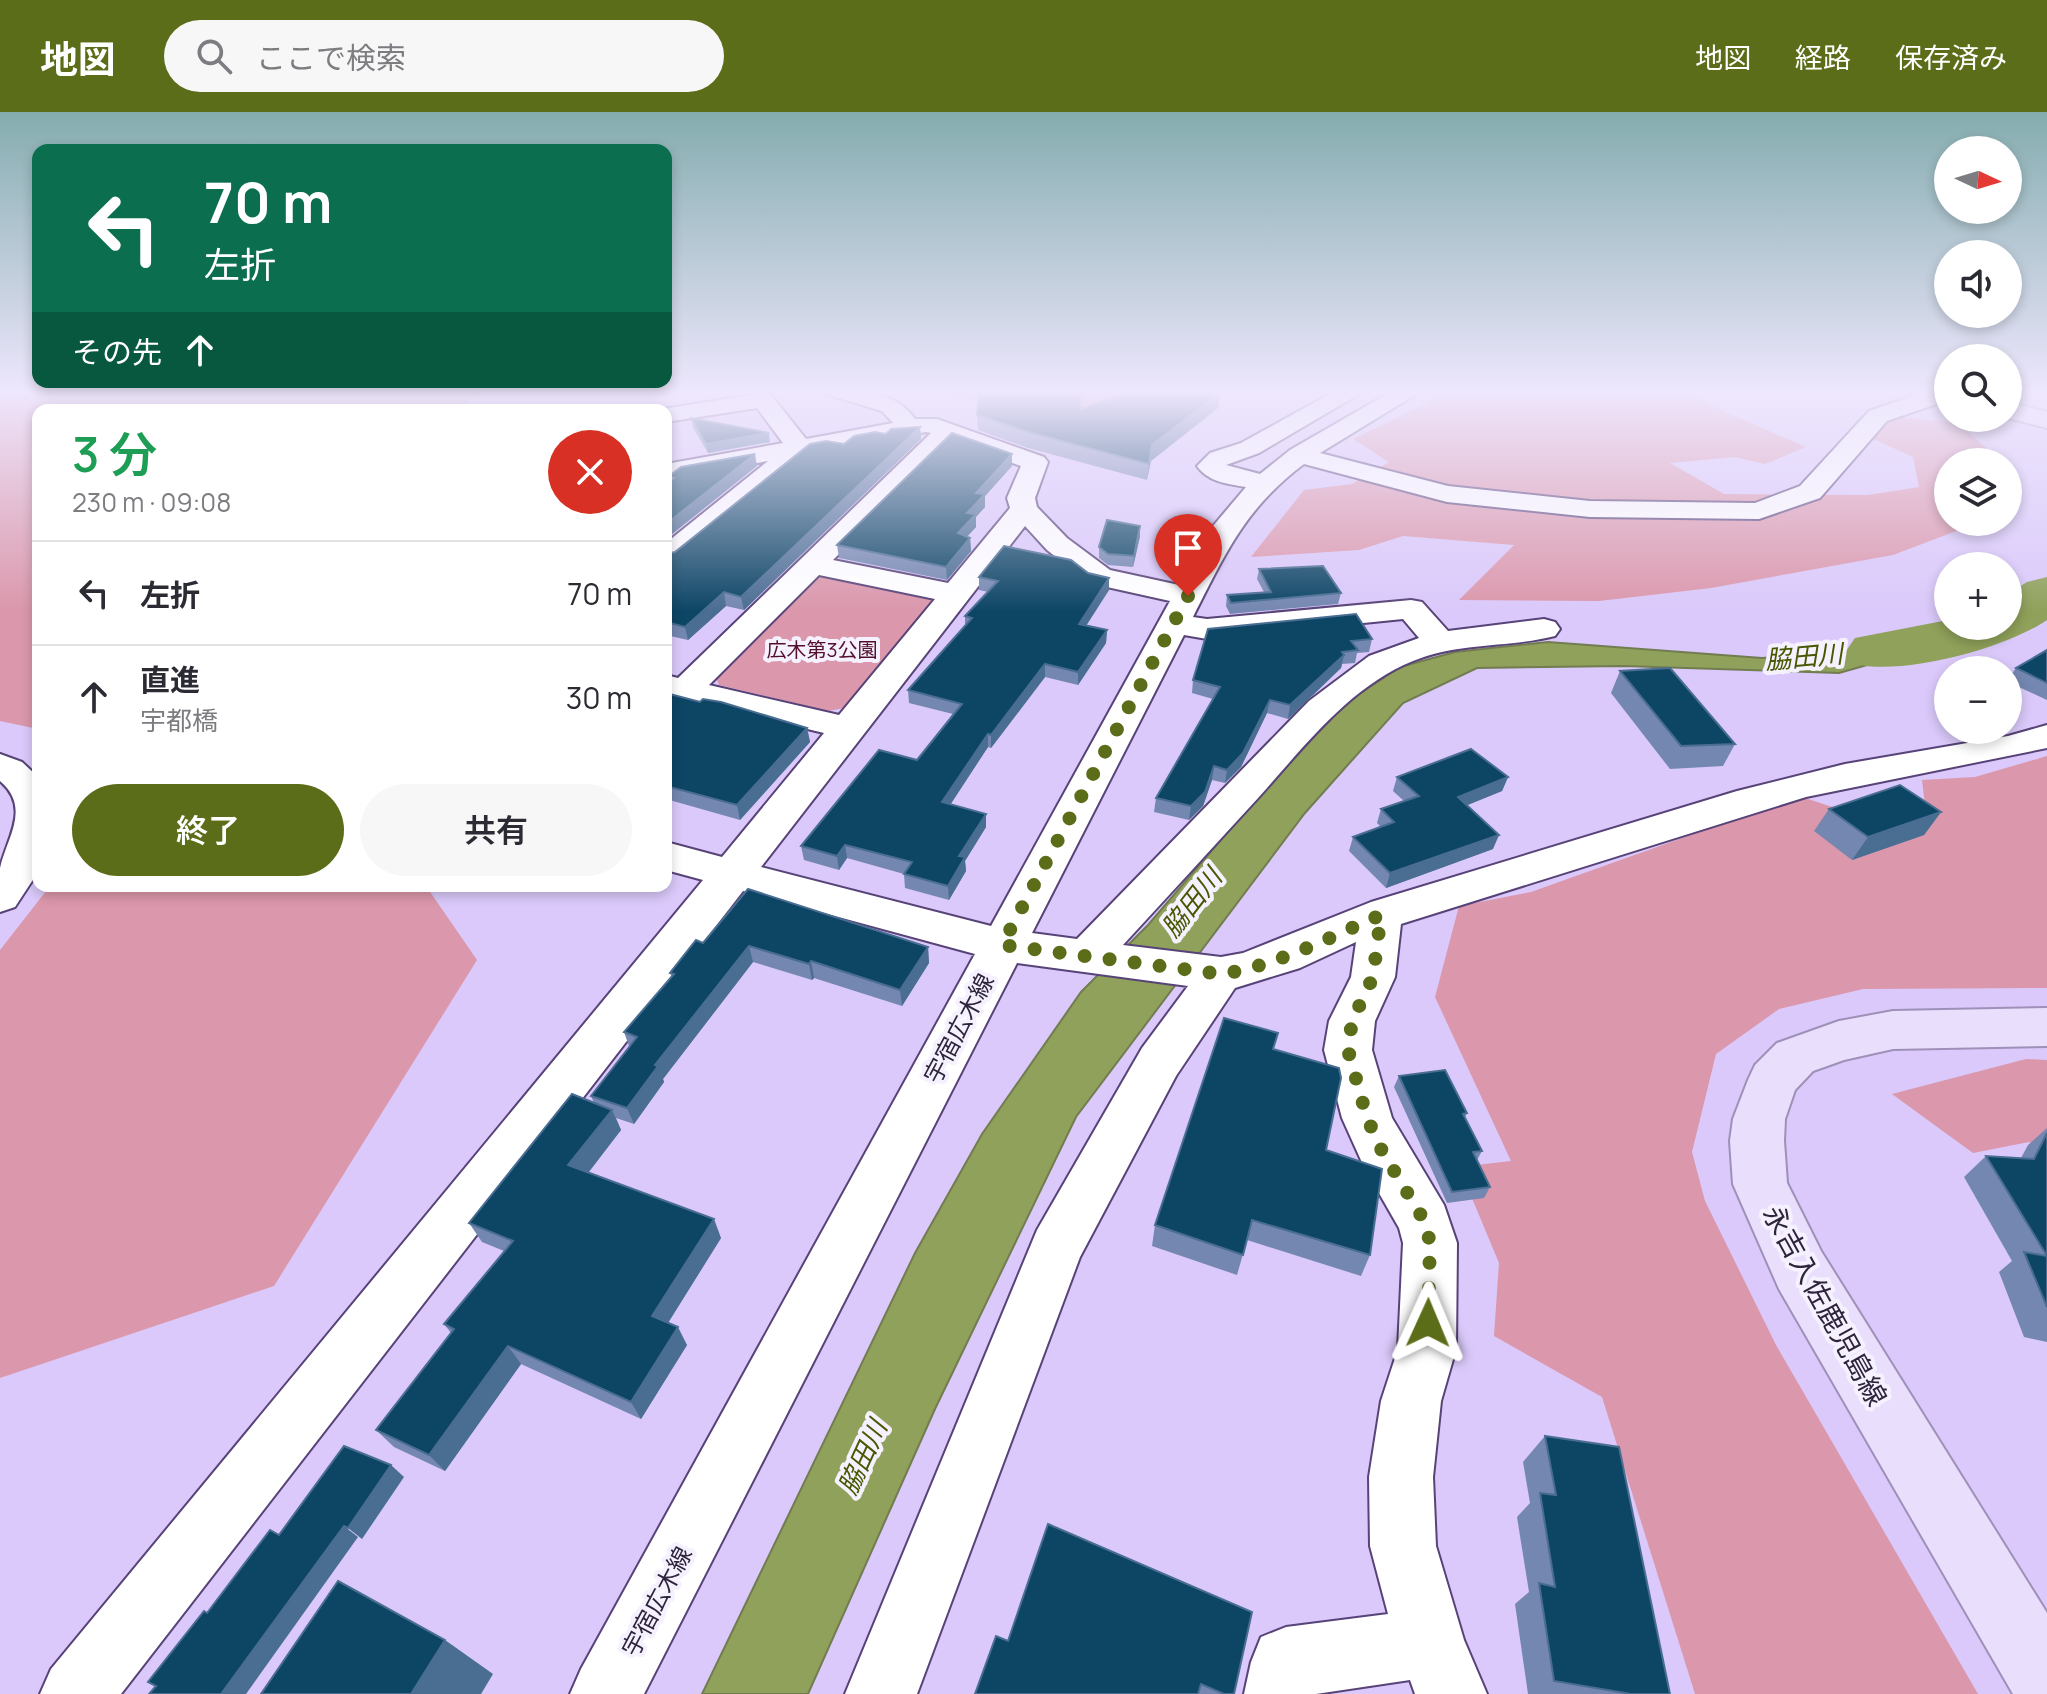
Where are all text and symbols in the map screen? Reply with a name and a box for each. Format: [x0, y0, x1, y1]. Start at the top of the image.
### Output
search box [164, 20, 724, 92]
text: 地図 [40, 32, 116, 84]
icon: search [192, 34, 236, 78]
text: ここで検索 [256, 37, 406, 78]
text: 地図 [1695, 38, 1751, 76]
text: 経路 [1795, 38, 1851, 76]
text: 保存済み [1895, 38, 2007, 76]
north arrow [1934, 136, 2022, 224]
map controls [1934, 136, 2022, 744]
text: 70 m [204, 163, 332, 240]
icon: left [72, 176, 176, 280]
text: 左折 [204, 240, 276, 289]
button: sound [1934, 240, 2022, 328]
icon: ahead [178, 328, 222, 372]
text: その先 [72, 331, 162, 372]
button: search [1934, 344, 2022, 432]
text: 3 分 [72, 421, 157, 486]
button: close [548, 430, 632, 514]
button: layers [1934, 448, 2022, 536]
text: 230 m · 09:08 [72, 484, 231, 520]
pin [1154, 514, 1222, 596]
icon: arrive [1166, 526, 1210, 570]
button: + [1934, 552, 2022, 640]
icon: left [72, 571, 116, 615]
text: 70 m [567, 573, 632, 614]
text: 左折 [140, 574, 200, 615]
water label: 脇田川 [1764, 634, 1847, 677]
park label: 広木第3公園 [766, 636, 878, 663]
button: − [1934, 656, 2022, 744]
text: 直進 [140, 659, 200, 700]
icon: ahead [72, 675, 116, 719]
text: 30 m [566, 677, 632, 718]
text: 宇都橋 [140, 702, 218, 738]
button: 終了 [72, 784, 344, 876]
button: 共有 [360, 784, 632, 876]
water label: 脇田川 [1153, 858, 1231, 944]
street label: 宇宿広木線 [915, 967, 1001, 1089]
street label: 永吉入佐鹿児島線 [1755, 1198, 1897, 1412]
position arrow [1386, 1281, 1470, 1365]
water label: 脇田川 [829, 1411, 896, 1500]
street label: 宇宿広木線 [613, 1540, 699, 1662]

